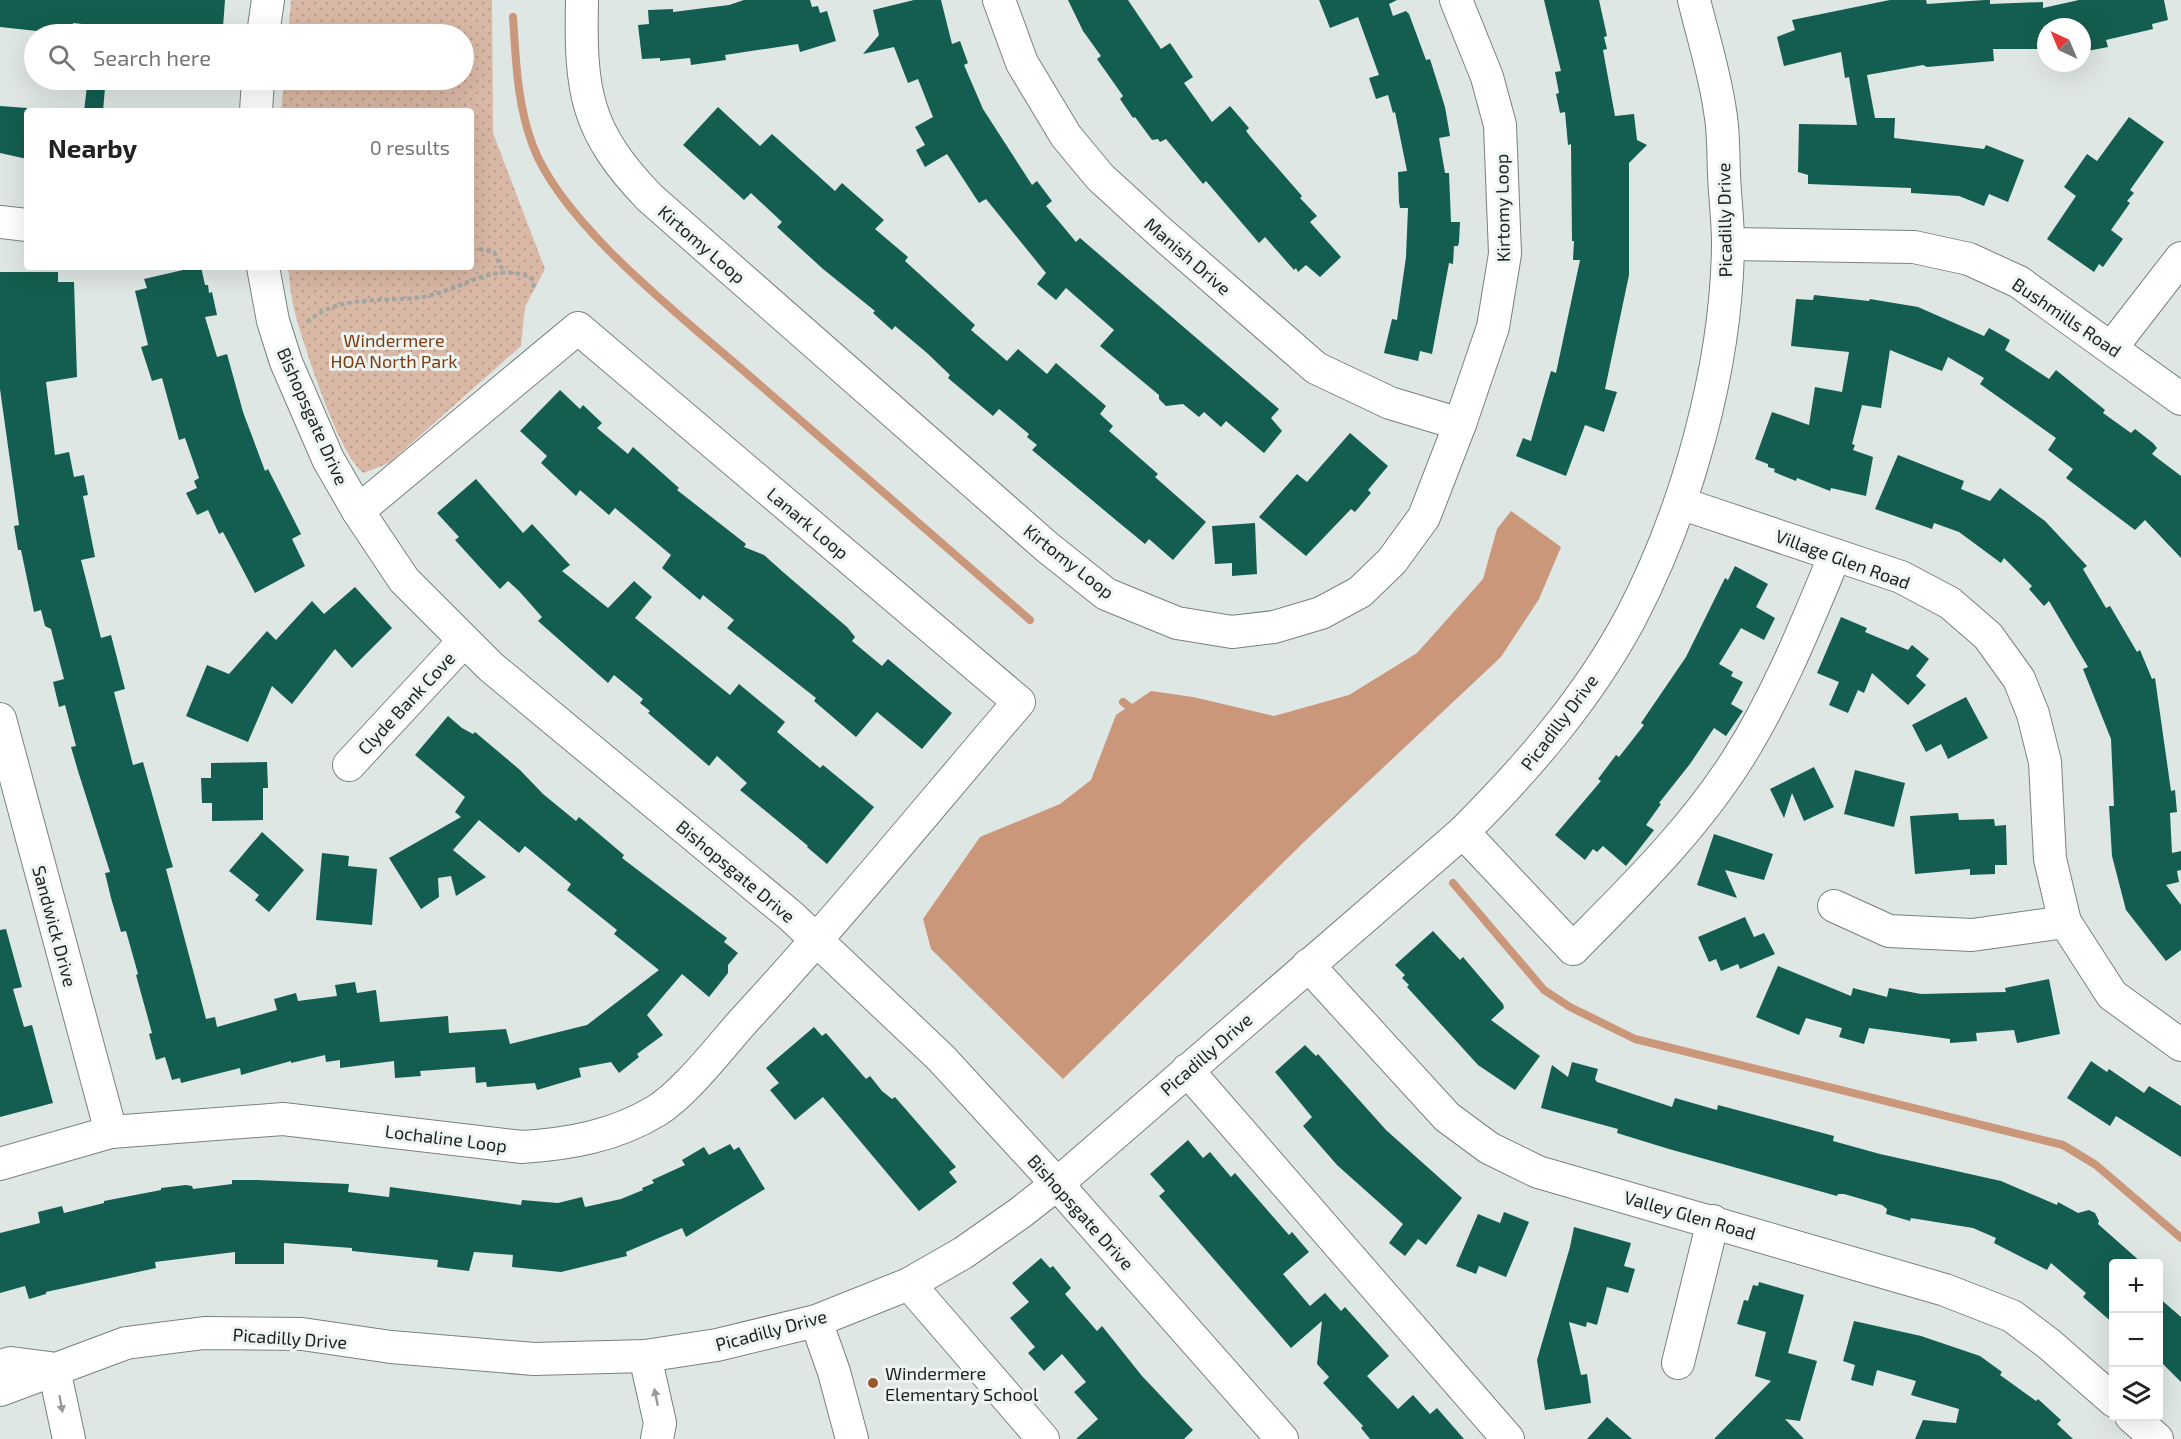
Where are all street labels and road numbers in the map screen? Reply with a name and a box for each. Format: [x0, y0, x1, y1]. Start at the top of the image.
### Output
street label: Kirtomy Loop [1490, 154, 1514, 262]
street label: Picadilly Drive [1712, 162, 1736, 278]
street label: Kirtomy Loop [654, 200, 750, 288]
street label: Manish Drive [1140, 213, 1236, 299]
street label: Bushmills Road [2008, 272, 2126, 362]
street label: Bishopsgate Drive [273, 344, 353, 488]
street label: Lanark Loop [763, 482, 853, 564]
street label: Kirtomy Loop [1020, 519, 1118, 603]
street label: Village Glen Road [1773, 524, 1913, 594]
street label: Clyde Bank Cove [353, 647, 459, 759]
street label: Picadilly Drive [1516, 670, 1602, 774]
street label: Bishopsgate Drive [672, 815, 800, 927]
street label: Sandwick Drive [28, 863, 82, 989]
street label: Picadilly Drive [1155, 1008, 1257, 1100]
street label: Lochaline Loop [384, 1120, 508, 1156]
street label: Bishopsgate Drive [1023, 1150, 1139, 1274]
street label: Valley Glen Road [1622, 1186, 1758, 1244]
street label: Picadilly Drive [713, 1305, 829, 1355]
street label: Picadilly Drive [232, 1323, 348, 1353]

